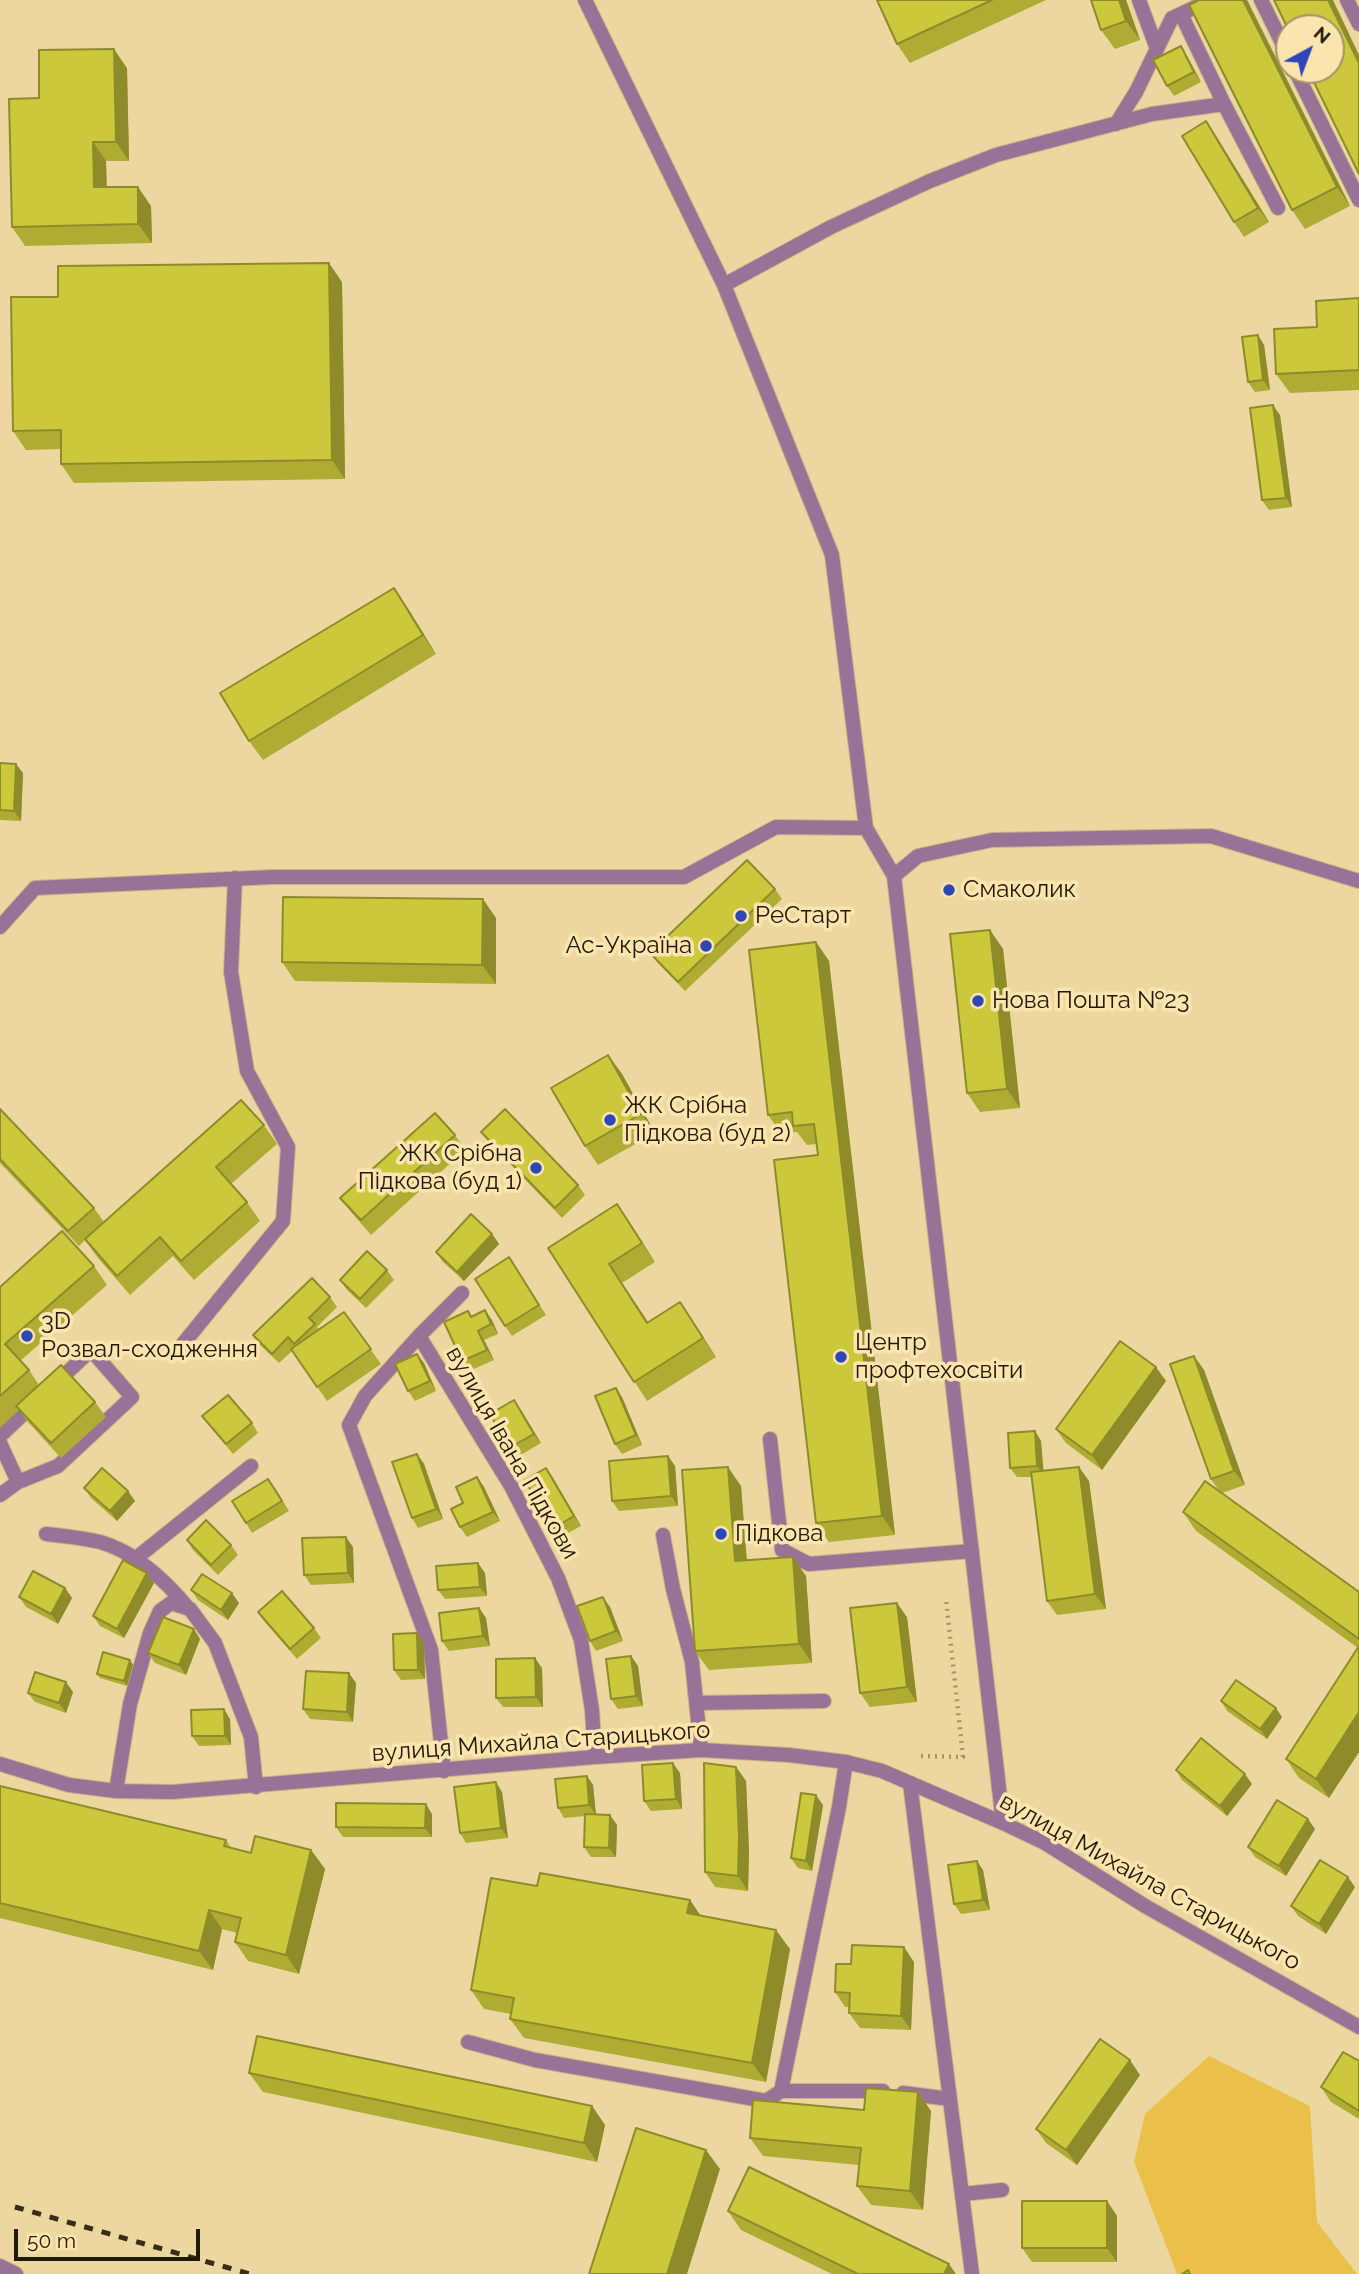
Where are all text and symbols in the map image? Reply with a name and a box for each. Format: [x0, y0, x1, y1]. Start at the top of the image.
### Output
north arrow [1275, 14, 1345, 84]
text: N [1310, 22, 1335, 48]
place label: Смаколик [963, 876, 1076, 904]
marker: Смаколик [941, 882, 957, 898]
place label: РеСтарт [755, 902, 851, 930]
marker: РеСтарт [733, 908, 749, 924]
place label: Ас-Україна [565, 932, 692, 960]
marker: Ас-Україна [698, 938, 714, 954]
place label: Нова Пошта №23 [992, 987, 1190, 1015]
marker: Нова Пошта №23 [970, 993, 986, 1009]
place label: ЖК Срібна Підкова (буд 2) [624, 1092, 791, 1148]
marker: ЖК Срібна Підкова (буд 2) [602, 1112, 618, 1128]
place label: ЖК Срібна Підкова (буд 1) [358, 1140, 522, 1196]
marker: ЖК Срібна Підкова (буд 1) [528, 1160, 544, 1176]
place label: 3D Розвал-сходження [41, 1308, 258, 1364]
marker: 3D Розвал-сходження [19, 1328, 35, 1344]
place label: Центр профтехосвіти [855, 1329, 1023, 1385]
street label: вулиця Івана Підкови [439, 1342, 585, 1564]
marker: Центр профтехосвіти [833, 1349, 849, 1365]
place label: Підкова [735, 1520, 823, 1548]
marker: Підкова [713, 1526, 729, 1542]
street label: вулиця Михайла Старицького [371, 1716, 711, 1768]
street label: вулиця Михайла Старицького [995, 1787, 1305, 1977]
scale bar [18, 2214, 203, 2258]
text: 50 m [27, 2228, 76, 2253]

